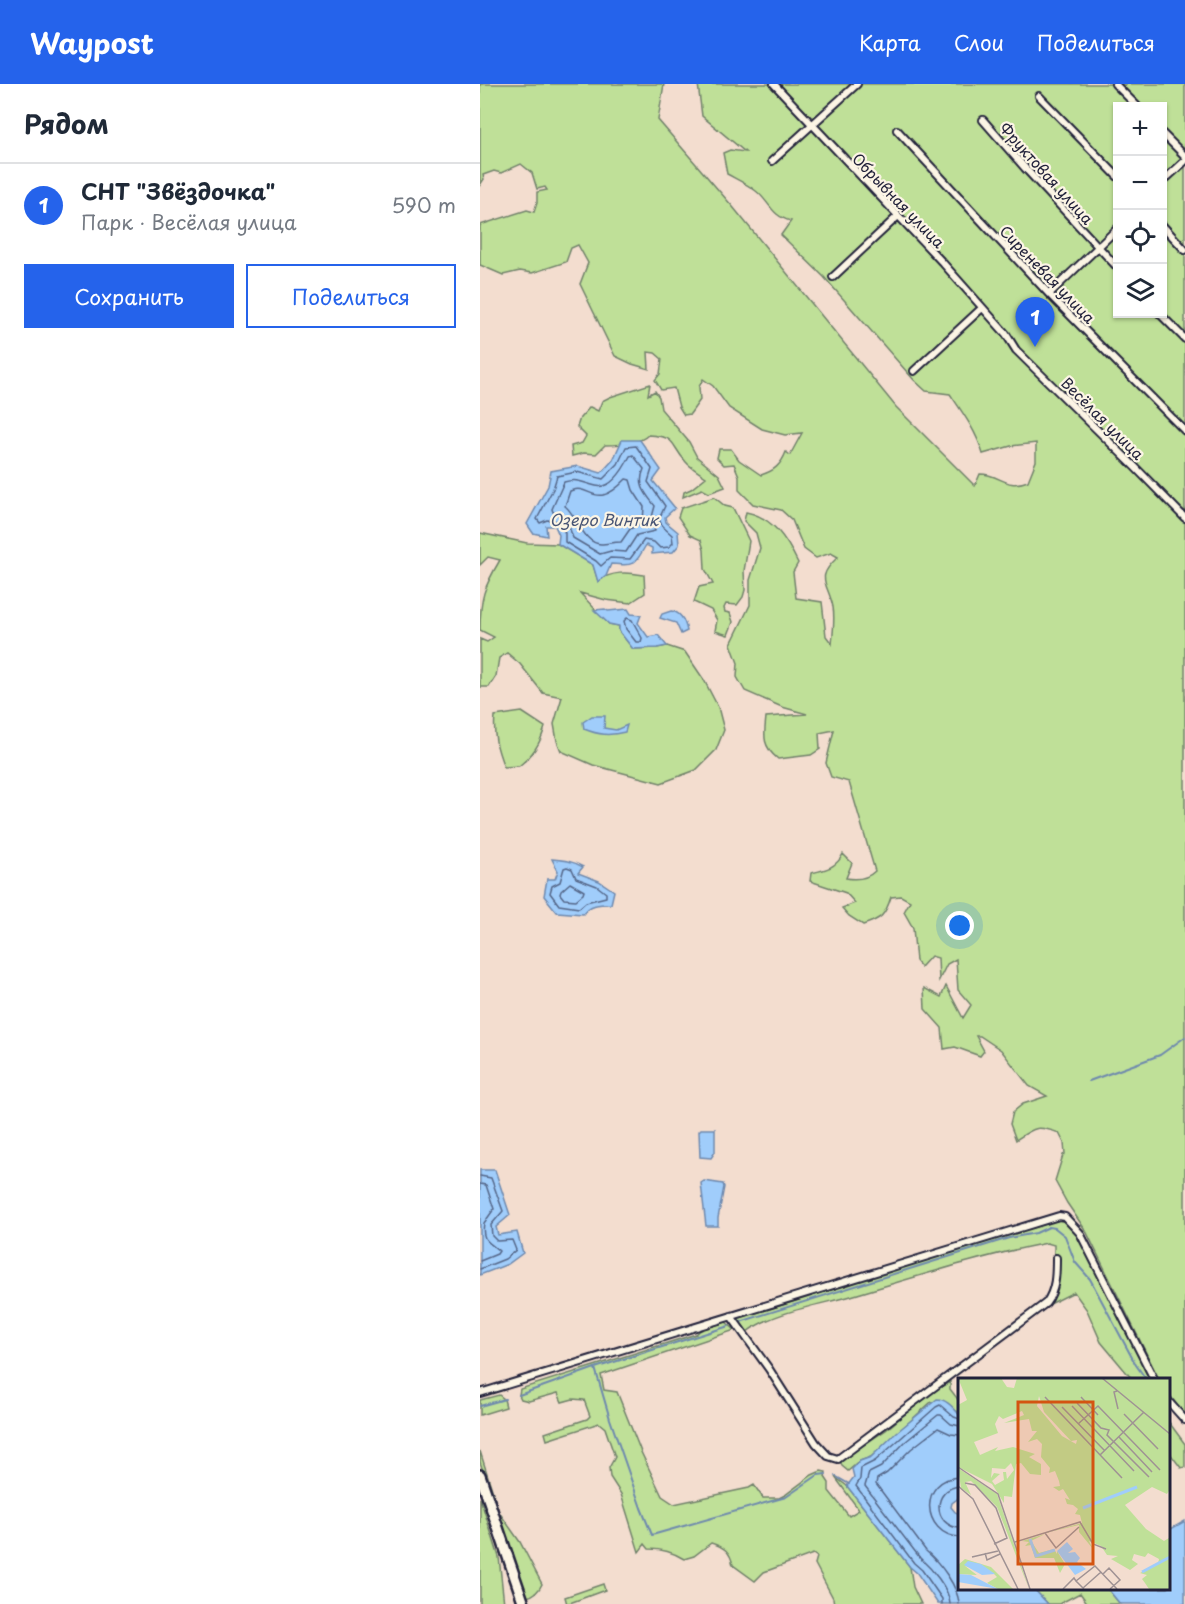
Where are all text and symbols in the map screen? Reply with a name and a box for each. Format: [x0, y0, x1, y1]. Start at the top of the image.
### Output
text: Waypost [30, 21, 154, 64]
text: Карта [859, 26, 921, 58]
text: Слои [954, 26, 1004, 58]
text: Поделиться [1037, 26, 1155, 58]
map controls [1113, 102, 1167, 318]
button: + [1113, 102, 1167, 156]
text: Рядом [24, 104, 109, 143]
street label: Фруктовая улица [995, 117, 1100, 230]
street label: Обрывная улица [847, 147, 951, 253]
button: − [1113, 156, 1167, 210]
text: СНТ "Звёздочка" [81, 174, 275, 207]
text: 1 [39, 190, 48, 220]
text: 590 m [392, 190, 456, 220]
text: Парк · Весёлая улица [81, 207, 297, 237]
button: locate [1113, 210, 1167, 264]
street label: Сиреневая улица [995, 220, 1101, 329]
button: Сохранить [24, 264, 234, 328]
button: Поделиться [246, 264, 456, 328]
button: layers [1113, 264, 1167, 318]
pin: 1 [1016, 298, 1054, 347]
street label: Весёлая улица [1056, 371, 1150, 465]
water label: Озеро Винтик [550, 507, 660, 531]
your location [945, 911, 974, 940]
inset map [958, 1378, 1170, 1589]

